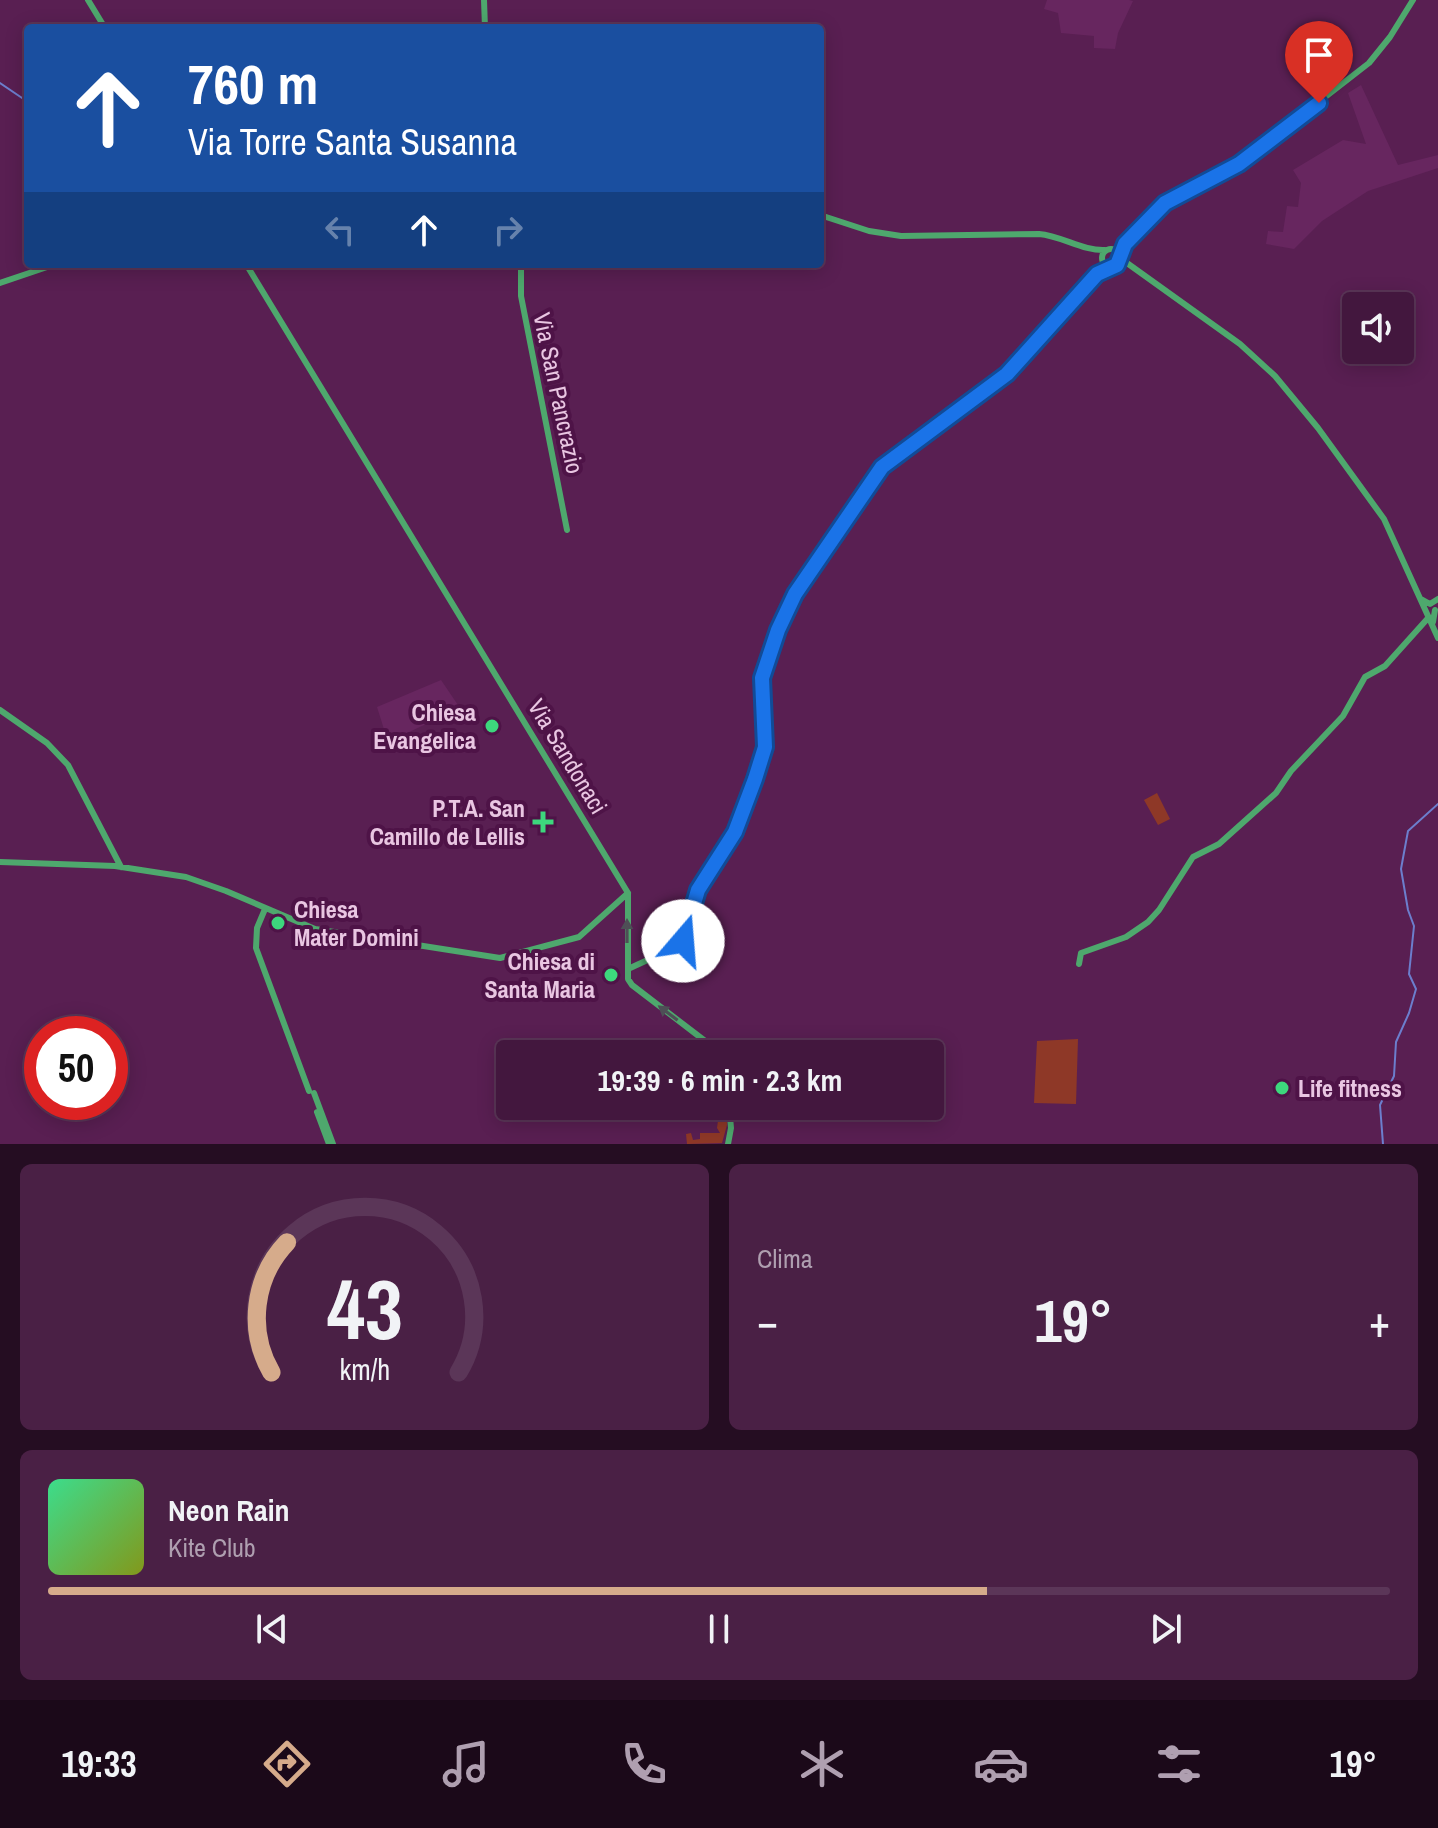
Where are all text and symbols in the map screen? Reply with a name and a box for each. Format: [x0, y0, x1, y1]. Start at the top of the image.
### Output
pin [1285, 21, 1353, 103]
icon: arrive [1297, 33, 1341, 77]
text: 760 m [188, 46, 318, 121]
icon: ahead [56, 56, 160, 160]
text: Via Torre Santa Susanna [188, 118, 517, 166]
icon: left [318, 208, 362, 252]
icon: ahead [402, 208, 446, 252]
icon: right [486, 208, 530, 252]
map controls [1342, 292, 1414, 364]
button: sound [1342, 292, 1414, 364]
street label: Via San Pancrazio [526, 310, 592, 476]
street label: Via Sandonaci [521, 693, 615, 819]
place label: Chiesa Evangelica [373, 696, 476, 756]
marker: Chiesa Evangelica [483, 717, 501, 735]
place label: P.T.A. San Camillo de Lellis [370, 792, 525, 852]
marker: P.T.A. San Camillo de Lellis [532, 811, 554, 833]
place label: Chiesa Mater Domini [294, 893, 419, 953]
position arrow [641, 899, 725, 983]
marker: Chiesa Mater Domini [269, 914, 287, 932]
one-way arrow [621, 918, 633, 943]
place label: Chiesa di Santa Maria [485, 945, 595, 1005]
marker: Chiesa di Santa Maria [602, 966, 620, 984]
one-way arrow [658, 1005, 678, 1021]
speed limit sign: 50 [24, 1016, 128, 1120]
text: 19:39 · 6 min · 2.3 km [598, 1060, 842, 1100]
place label: Life fitness [1298, 1072, 1402, 1104]
marker: Life fitness [1273, 1079, 1291, 1097]
text: Clima [757, 1241, 813, 1276]
text: 43 [327, 1253, 402, 1365]
text: 19° [1034, 1280, 1113, 1361]
text: − [757, 1291, 778, 1351]
text: + [1369, 1291, 1390, 1351]
text: km/h [339, 1350, 390, 1389]
text: Neon Rain [168, 1490, 290, 1530]
text: Kite Club [168, 1530, 256, 1565]
icon: previous [250, 1607, 294, 1651]
icon: pause [697, 1607, 741, 1651]
icon: next [1144, 1607, 1188, 1651]
icon: directions [259, 1736, 315, 1792]
icon: music [438, 1736, 494, 1792]
icon: phone [616, 1736, 672, 1792]
icon: climate [794, 1736, 850, 1792]
icon: car [973, 1736, 1029, 1792]
icon: filters [1151, 1736, 1207, 1792]
text: 19:33 [61, 1740, 137, 1788]
text: 19° [1330, 1740, 1377, 1788]

